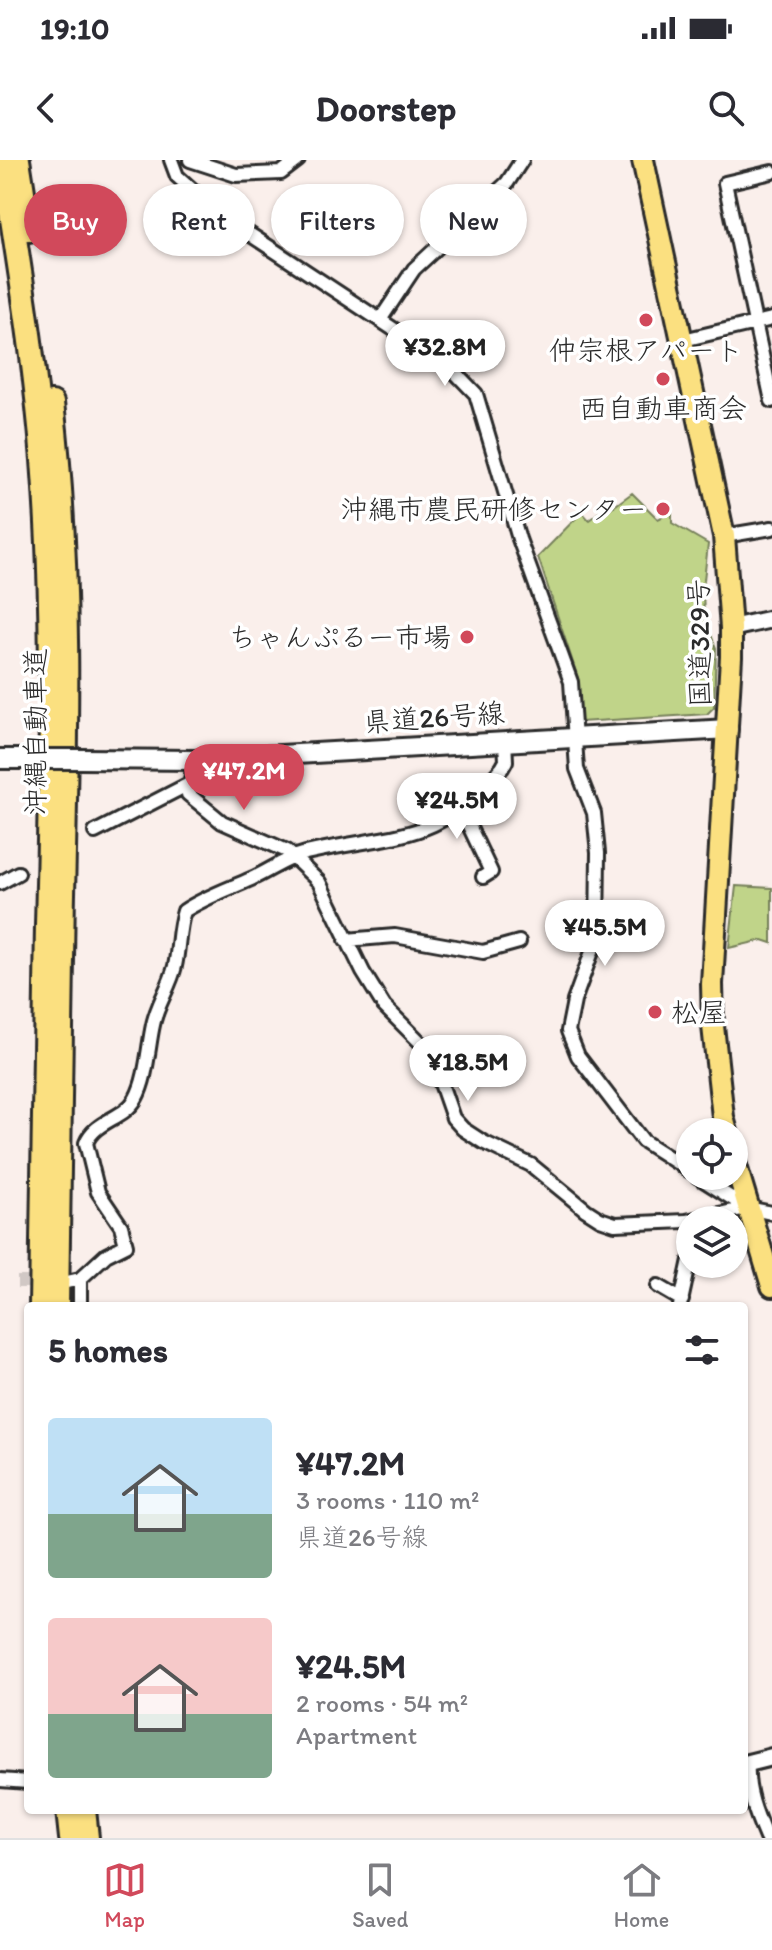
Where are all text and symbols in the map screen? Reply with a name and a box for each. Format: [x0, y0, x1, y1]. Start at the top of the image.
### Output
text: 19:10 [40, 10, 109, 47]
icon: back [24, 86, 68, 130]
icon: search [704, 86, 748, 130]
text: Doorstep [316, 87, 456, 130]
chip: Buy [24, 184, 127, 256]
chip: Rent [143, 184, 255, 256]
chip: Filters [271, 184, 404, 256]
chip: New [420, 184, 527, 256]
marker: 仲宗根アパート [637, 311, 655, 329]
pin: ¥32.8M [380, 320, 510, 388]
text: ¥32.8M [403, 330, 487, 362]
place label: 仲宗根アパート [549, 333, 743, 367]
marker: 西自動車商会 [654, 370, 672, 388]
place label: 西自動車商会 [579, 391, 747, 425]
place label: 沖縄市農民研修センター [340, 492, 647, 526]
marker: 沖縄市農民研修センター [654, 500, 672, 518]
street label: 国道329号 [681, 578, 717, 708]
place label: ちゃんぷるー市場 [228, 620, 451, 654]
marker: ちゃんぷるー市場 [458, 628, 476, 646]
street label: 沖縄自動車道 [18, 648, 52, 816]
street label: 県道26号線 [362, 695, 506, 739]
pin: ¥47.2M [179, 744, 309, 812]
text: ¥47.2M [202, 754, 286, 786]
pin: ¥24.5M [392, 773, 522, 841]
text: ¥24.5M [415, 783, 499, 815]
pin: ¥45.5M [540, 900, 670, 968]
text: ¥45.5M [563, 910, 647, 942]
place label: 松屋 [671, 995, 727, 1029]
marker: 松屋 [646, 1003, 664, 1021]
pin: ¥18.5M [403, 1035, 533, 1103]
text: ¥18.5M [427, 1045, 509, 1077]
map controls [676, 1118, 748, 1278]
button: locate [676, 1118, 748, 1190]
button: layers [676, 1206, 748, 1278]
icon: filters [680, 1328, 724, 1372]
text: 5 homes [48, 1330, 168, 1371]
text: ¥47.2M [296, 1443, 405, 1484]
icon: home [112, 1450, 208, 1546]
text: 3 rooms · 110 m² [296, 1484, 479, 1516]
text: 県道26号線 [296, 1521, 427, 1553]
text: ¥24.5M [296, 1646, 406, 1687]
icon: home [112, 1650, 208, 1746]
text: 2 rooms · 54 m² [296, 1687, 468, 1719]
text: Apartment [296, 1719, 417, 1751]
tab: Map [103, 1858, 147, 1933]
tab: Saved [352, 1858, 408, 1933]
tab: Home [614, 1858, 669, 1933]

